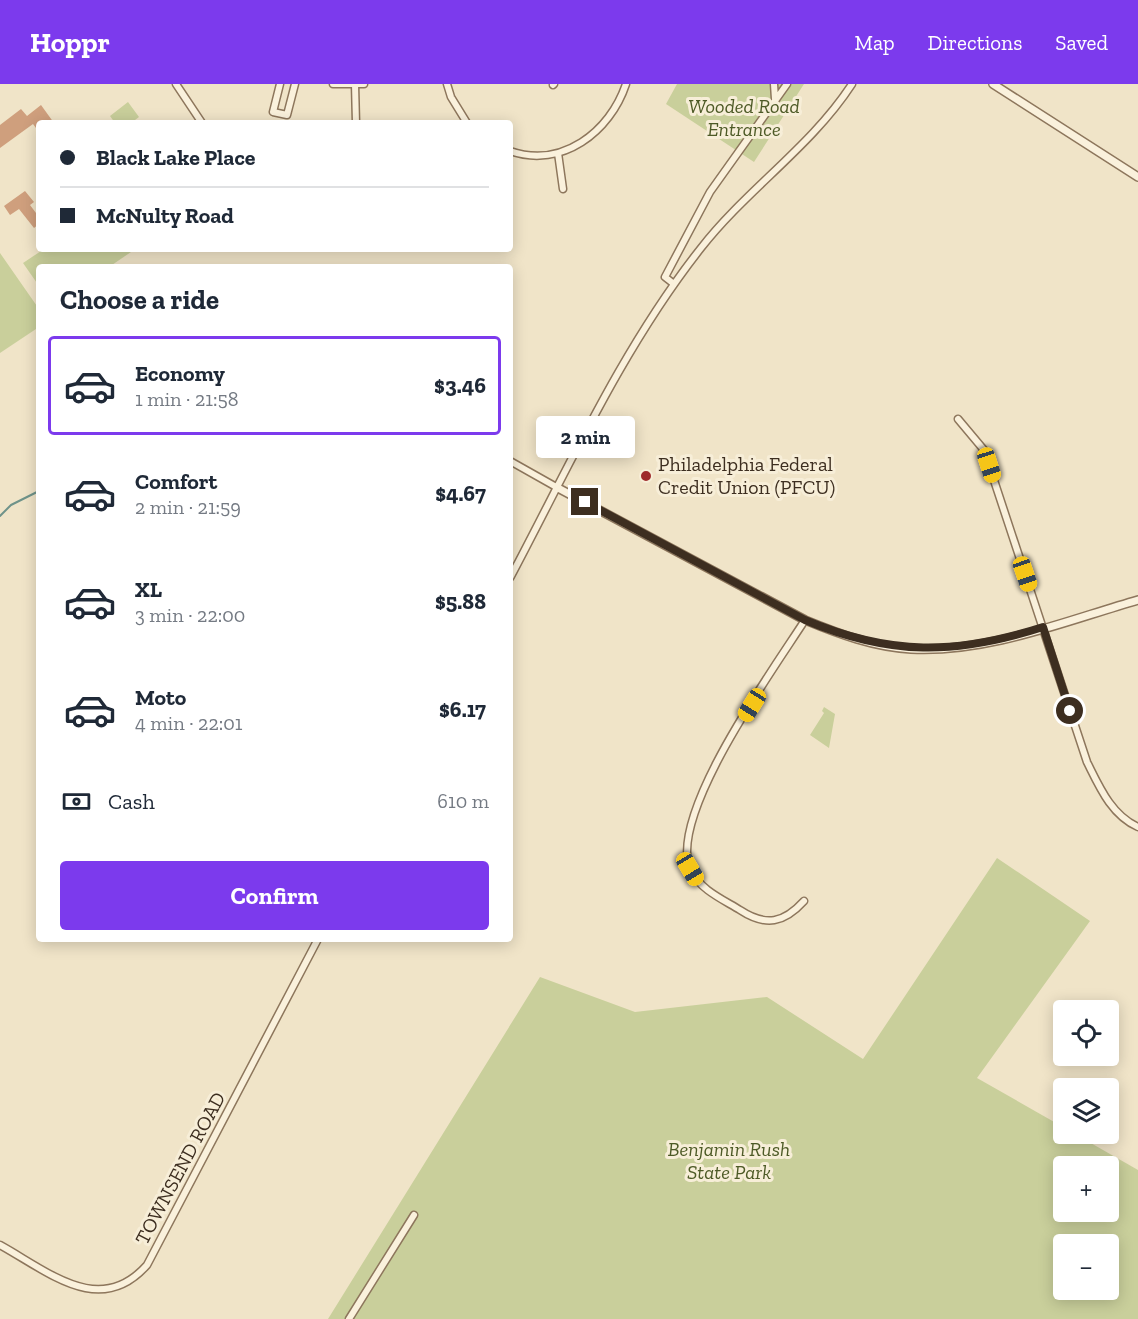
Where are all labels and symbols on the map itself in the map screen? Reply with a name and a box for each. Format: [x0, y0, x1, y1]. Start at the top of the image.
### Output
park label: Wooded Road Entrance [688, 94, 800, 141]
callout: 2 min [536, 415, 634, 457]
car [975, 445, 1003, 485]
place label: Philadelphia Federal Credit Union (PFCU) [658, 452, 835, 499]
marker: Philadelphia Federal Credit Union (PFCU) [639, 469, 653, 483]
route end [571, 488, 598, 515]
car [1011, 554, 1039, 594]
car [735, 685, 769, 725]
route start [1056, 697, 1083, 724]
car [673, 849, 707, 889]
street label: TOWNSEND ROAD [130, 1088, 230, 1248]
park label: Benjamin Rush State Park [668, 1137, 790, 1184]

